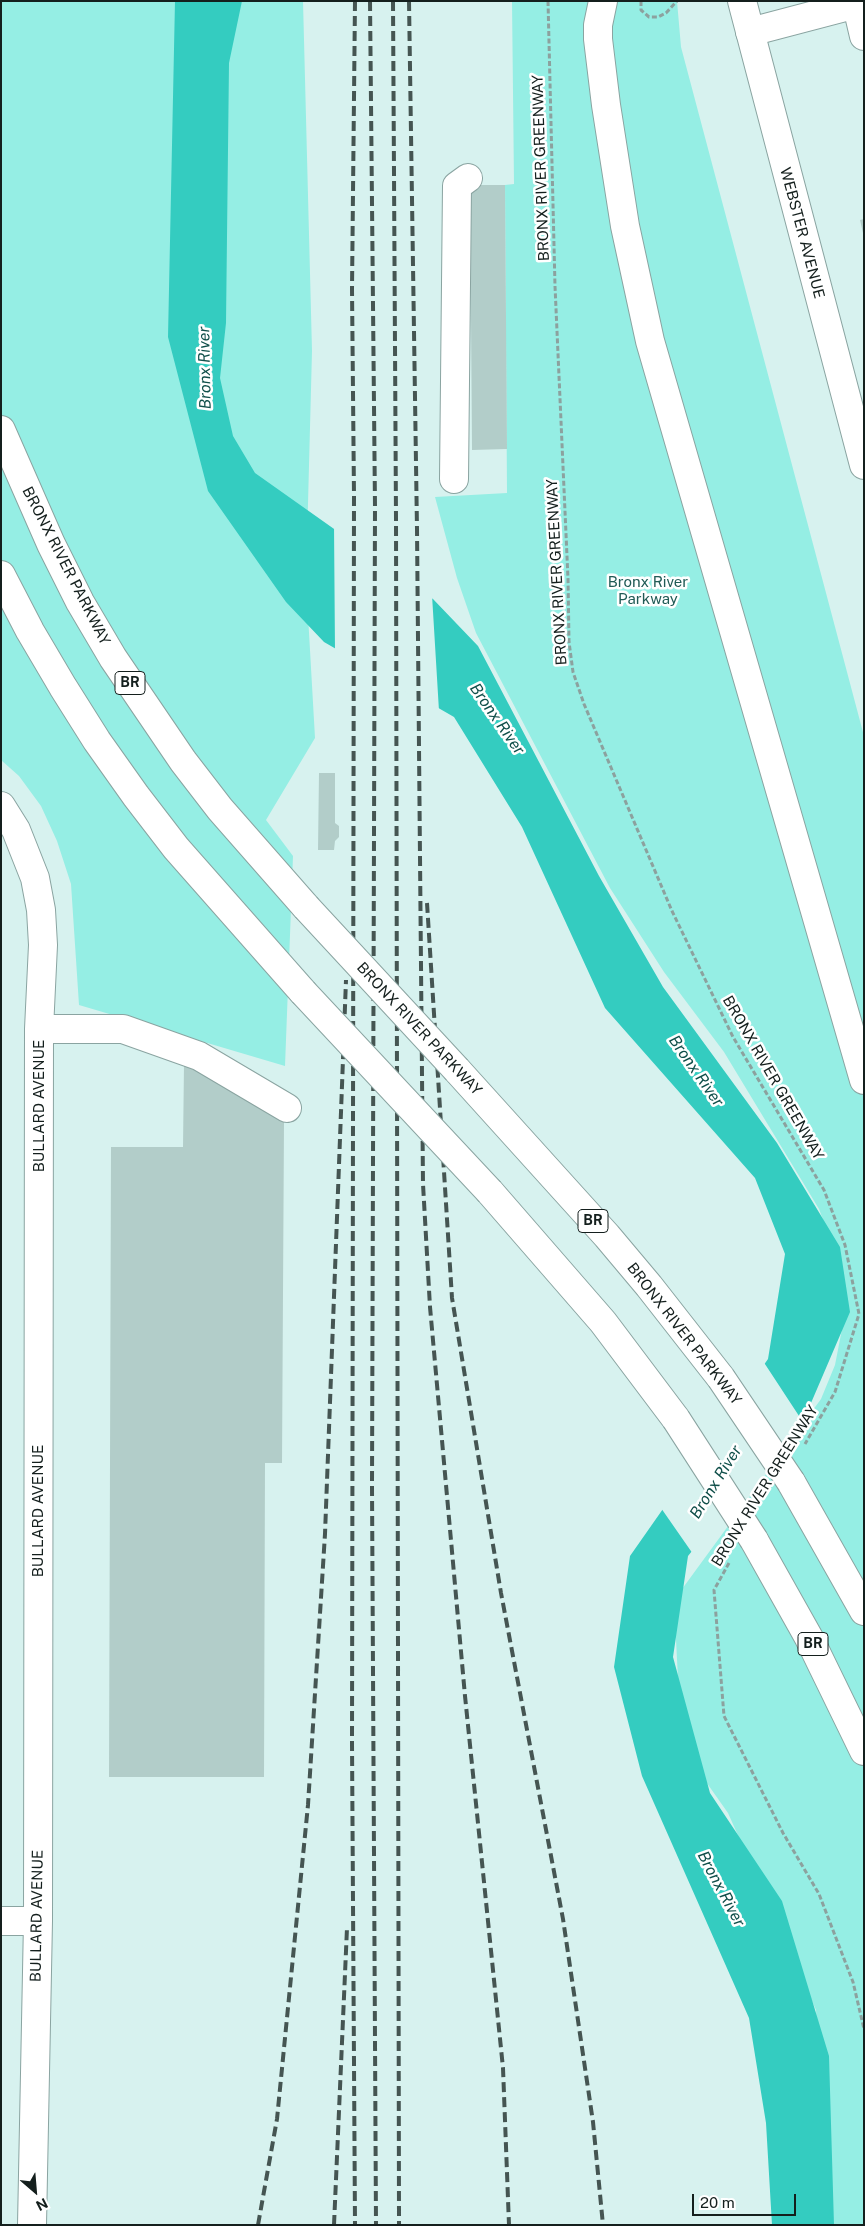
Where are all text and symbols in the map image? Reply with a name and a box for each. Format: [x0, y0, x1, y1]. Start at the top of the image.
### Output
street label: BRONX RIVER GREENWAY [529, 74, 553, 262]
street label: WEBSTER AVENUE [776, 165, 828, 301]
water label: Bronx River [195, 326, 215, 410]
street label: BRONX RIVER GREENWAY [543, 478, 571, 666]
street label: BRONX RIVER PARKWAY [18, 484, 114, 648]
park label: Bronx River Parkway [608, 573, 688, 608]
road number: BR [115, 671, 145, 694]
water label: Bronx River [465, 680, 529, 758]
street label: BRONX RIVER PARKWAY [353, 959, 485, 1099]
street label: BRONX RIVER GREENWAY [719, 993, 827, 1163]
water label: Bronx River [664, 1032, 728, 1110]
street label: BULLARD AVENUE [30, 1040, 48, 1172]
road number: BR [578, 1210, 608, 1232]
street label: BRONX RIVER PARKWAY [623, 1259, 745, 1409]
street label: BRONX RIVER GREENWAY [708, 1402, 822, 1570]
water label: Bronx River [686, 1442, 746, 1522]
street label: BULLARD AVENUE [29, 1445, 47, 1577]
road number: BR [798, 1632, 828, 1656]
water label: Bronx River [693, 1848, 749, 1930]
street label: BULLARD AVENUE [27, 1850, 47, 1982]
north arrow [10, 2166, 60, 2216]
scale bar [695, 2184, 799, 2216]
text: 20 m [700, 2194, 735, 2211]
text: N [33, 2195, 50, 2214]

